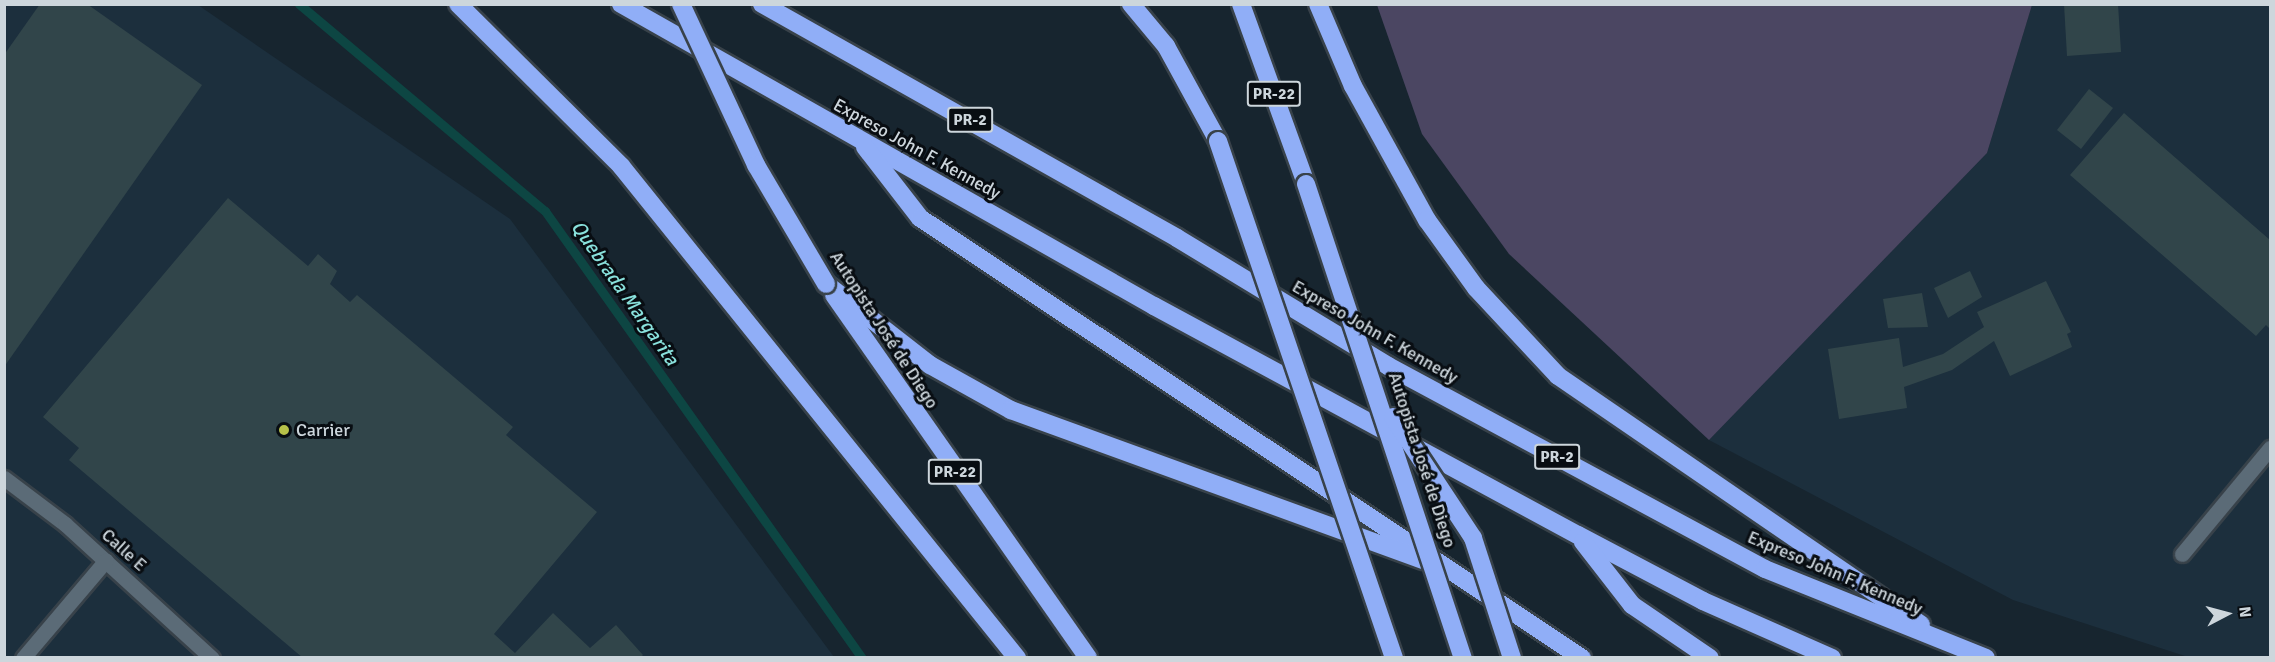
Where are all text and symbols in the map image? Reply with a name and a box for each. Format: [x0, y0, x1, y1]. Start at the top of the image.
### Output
road number: PR-22 [1246, 81, 1302, 107]
street label: Expreso John F. Kennedy [830, 94, 1004, 204]
road number: PR-2 [946, 107, 994, 133]
water label: Quebrada Margarita [566, 216, 684, 370]
street label: Autopista José de Diego [825, 247, 943, 413]
street label: Expreso John F. Kennedy [1288, 276, 1462, 388]
street label: Autopista José de Diego [1383, 370, 1461, 550]
place label: Carrier [296, 419, 350, 441]
marker: Carrier [277, 423, 291, 437]
road number: PR-2 [1533, 444, 1581, 470]
road number: PR-22 [926, 459, 984, 485]
street label: Calle E [97, 524, 151, 576]
street label: Expreso John F. Kennedy [1744, 526, 1926, 620]
north arrow [2197, 584, 2257, 644]
text: N [2234, 606, 2255, 619]

